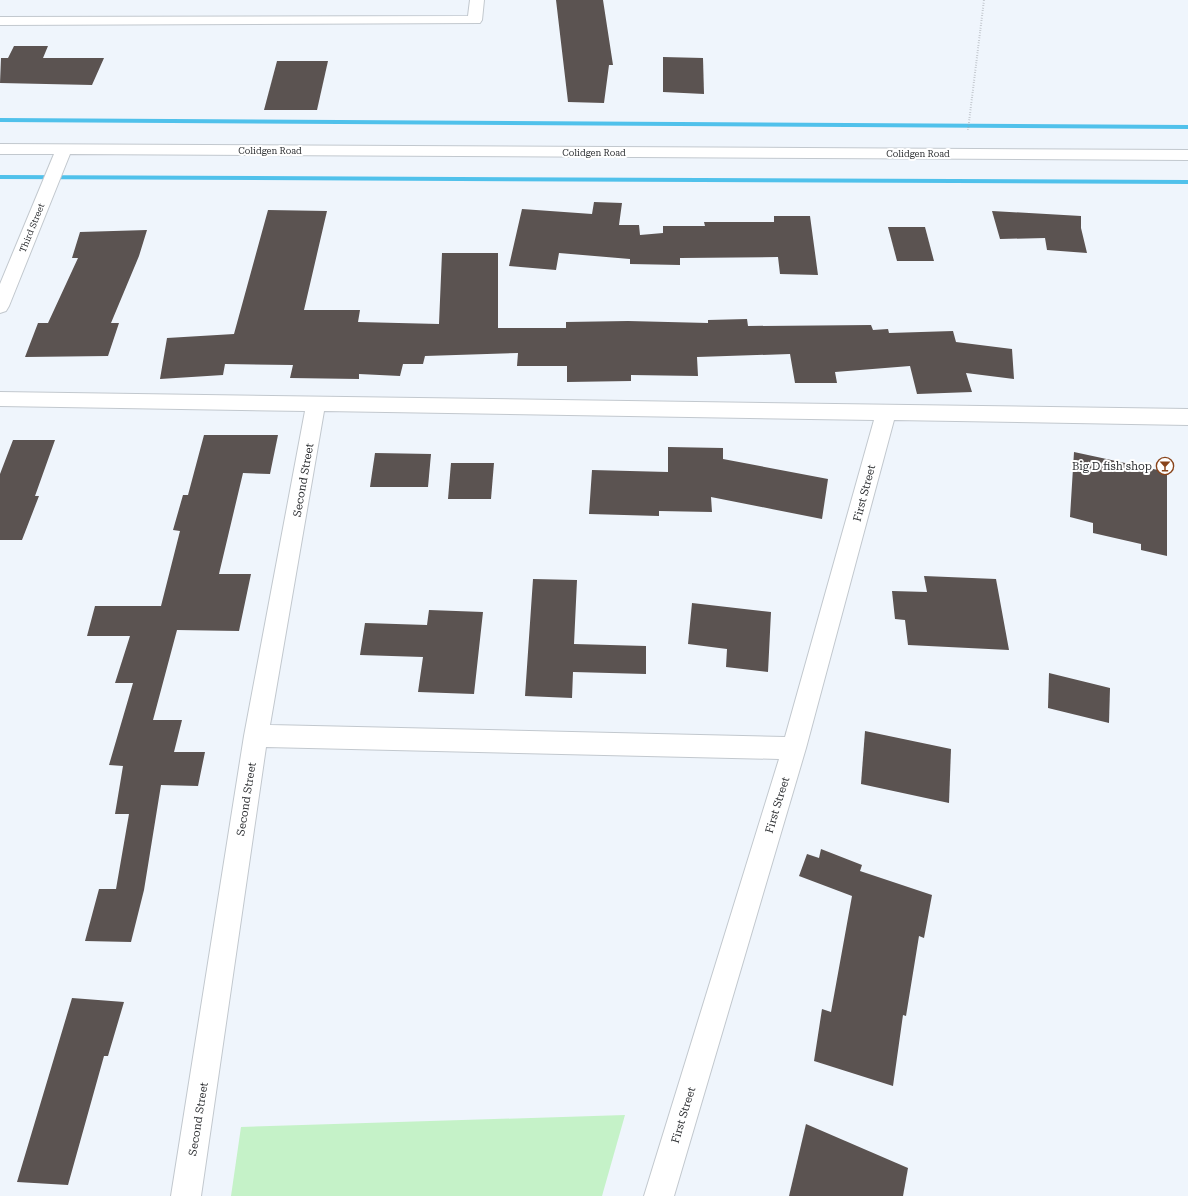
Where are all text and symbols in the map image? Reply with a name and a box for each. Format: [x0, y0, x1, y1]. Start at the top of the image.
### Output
street label: Colidgen Road [238, 146, 302, 156]
street label: Colidgen Road [562, 148, 626, 158]
street label: Colidgen Road [886, 149, 950, 159]
street label: Third Street [18, 201, 47, 254]
street label: Second Street [291, 442, 316, 518]
bar icon: Big D fish shop [1155, 456, 1175, 476]
place label: Big D fish shop [1072, 460, 1152, 473]
street label: First Street [851, 463, 878, 523]
street label: Second Street [234, 761, 259, 837]
street label: First Street [763, 775, 792, 835]
street label: Second Street [186, 1081, 211, 1157]
street label: First Street [669, 1085, 698, 1145]

